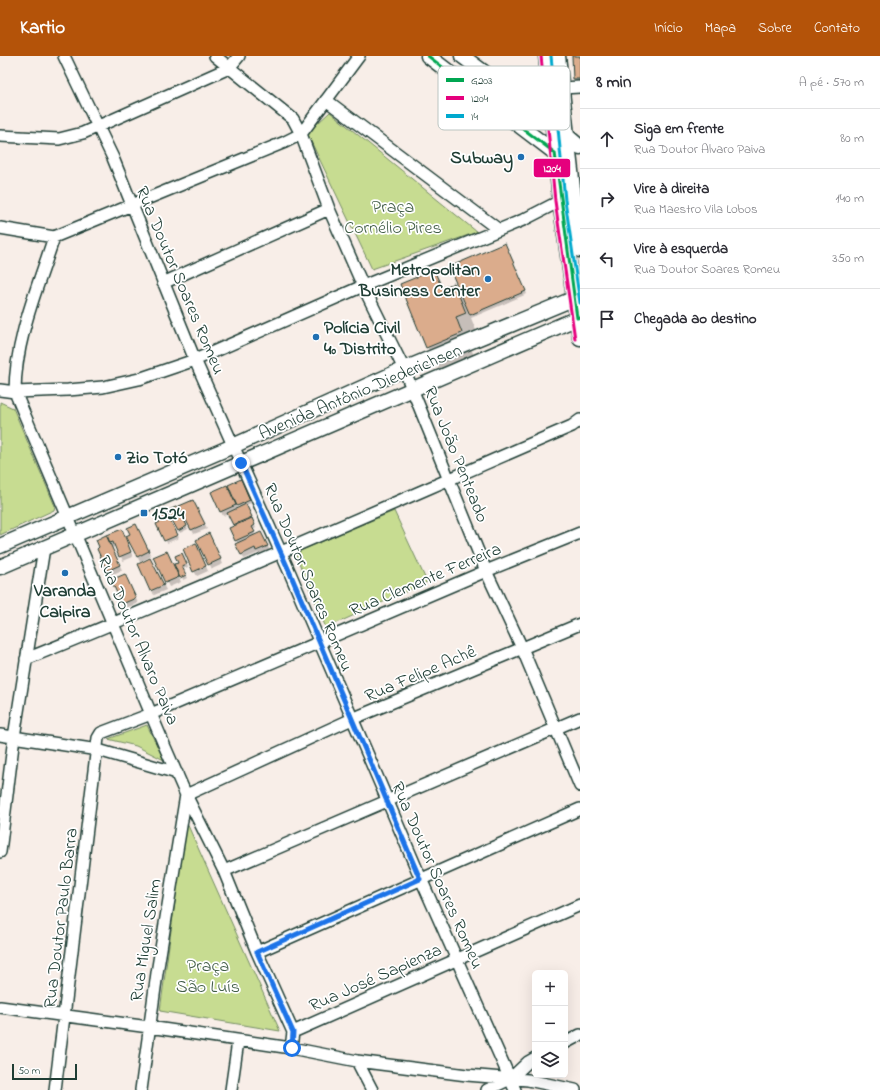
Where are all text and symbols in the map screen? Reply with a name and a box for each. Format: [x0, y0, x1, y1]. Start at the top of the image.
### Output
text: Kartio [20, 15, 65, 42]
text: Início [654, 18, 683, 39]
text: Mapa [705, 18, 736, 39]
text: Sobre [758, 18, 792, 39]
text: Contato [814, 18, 860, 39]
legend [438, 66, 570, 130]
text: 8 min [596, 70, 631, 95]
text: G203 [471, 73, 493, 89]
text: A pé · 570 m [799, 73, 864, 92]
text: I204 [471, 91, 489, 107]
text: I4 [471, 109, 479, 125]
text: Siga em frente [634, 118, 724, 140]
icon: ahead [596, 128, 618, 150]
text: 80 m [840, 129, 864, 148]
text: Rua Doutor Alvaro Paiva [634, 140, 765, 159]
place label: Subway [450, 146, 513, 173]
marker: Subway [516, 152, 526, 162]
line badge: I204 [533, 158, 571, 178]
text: I204 [543, 161, 561, 177]
text: Vire à direita [634, 178, 709, 200]
street label: Rua Doutor Soares Romeu [128, 183, 231, 379]
icon: right [596, 188, 618, 210]
text: 140 m [836, 189, 864, 208]
park label: Praça Cornélio Pires [344, 195, 442, 242]
text: Rua Maestro Vila Lobos [634, 200, 758, 219]
text: Vire à esquerda [634, 238, 728, 260]
icon: left [596, 248, 618, 270]
text: 350 m [832, 249, 864, 268]
place label: Metropolitan Business Center [358, 258, 480, 305]
text: Rua Doutor Soares Romeu [634, 260, 780, 279]
marker: Metropolitan Business Center [483, 274, 493, 284]
icon: arrive [596, 308, 618, 330]
text: Chegada ao destino [634, 308, 757, 330]
place label: Polícia Civil 4º Distrito [324, 316, 400, 363]
marker: Polícia Civil 4º Distrito [311, 332, 321, 342]
street label: Avenida Antônio Diederichsen [255, 338, 467, 448]
street label: Rua João Penteado [416, 383, 494, 527]
place label: Zio Totó [126, 446, 188, 472]
marker: Zio Totó [113, 452, 123, 462]
route end [232, 454, 250, 472]
street label: Rua Doutor Soares Romeu [256, 480, 359, 676]
place label: 1524 [152, 502, 185, 528]
marker: 1524 [139, 508, 149, 518]
street label: Rua Clemente Ferreira [346, 537, 506, 625]
street label: Rua Doutor Alvaro Paiva [90, 552, 185, 730]
marker: Varanda Caipira [60, 568, 70, 578]
place label: Varanda Caipira [33, 579, 96, 626]
street label: Rua Felipe Achê [361, 639, 481, 710]
street label: Rua Doutor Soares Romeu [383, 778, 489, 973]
street label: Rua Doutor Paulo Barra [38, 827, 86, 1010]
street label: Rua Miguel Salim [124, 877, 171, 1004]
street label: Rua José Sapienza [305, 938, 446, 1020]
park label: Praça São Luís [176, 954, 240, 1001]
map controls [532, 970, 568, 1078]
button: + [532, 970, 568, 1006]
button: − [532, 1006, 568, 1042]
route start [283, 1039, 301, 1057]
button: layers [532, 1042, 568, 1078]
scale bar [12, 1062, 77, 1081]
text: 50 m [18, 1063, 40, 1079]

